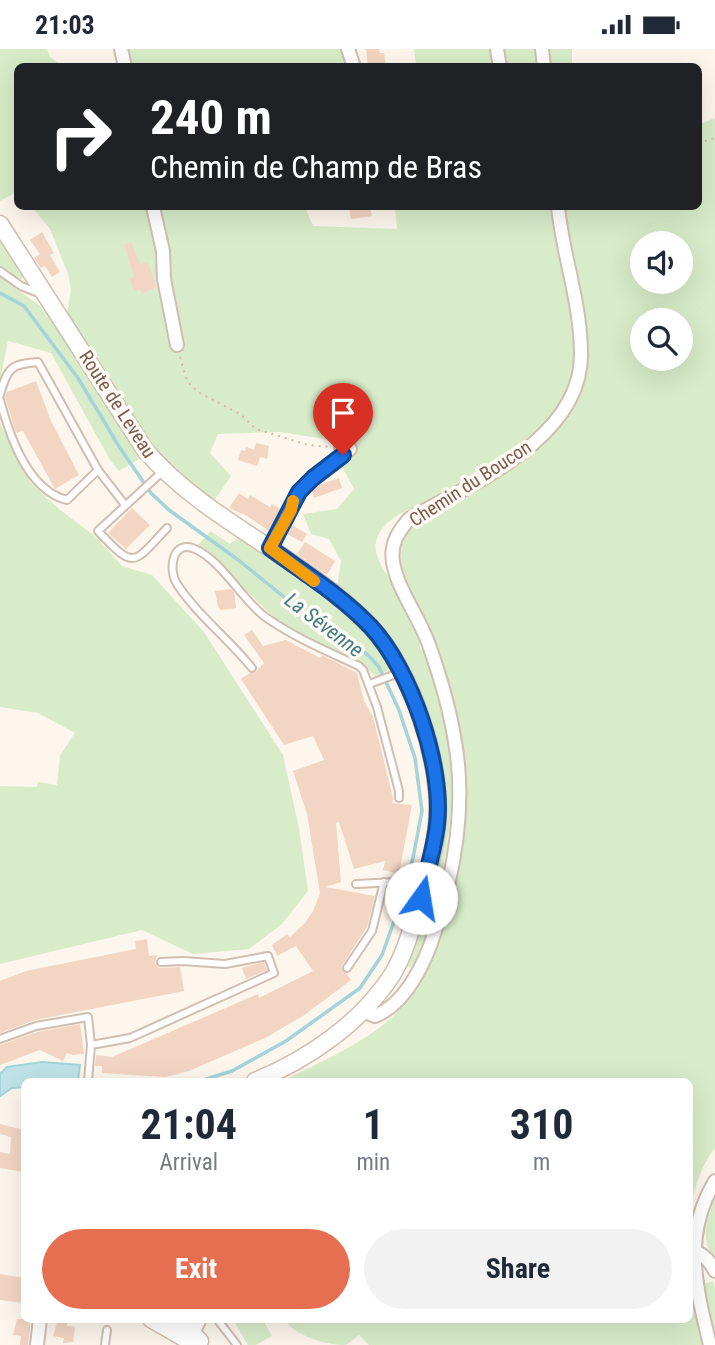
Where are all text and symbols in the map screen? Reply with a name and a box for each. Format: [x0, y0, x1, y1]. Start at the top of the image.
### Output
text: 21:03 [35, 10, 95, 40]
text: 240 m [150, 89, 272, 146]
icon: right [35, 91, 126, 182]
text: Chemin de Champ de Bras [150, 148, 482, 186]
map controls [630, 231, 693, 371]
button: sound [630, 231, 693, 294]
button: search [630, 308, 693, 371]
street label: Route de Leveau [74, 346, 161, 462]
pin [313, 383, 373, 455]
icon: arrive [324, 394, 362, 432]
street label: Chemin du Boucon [405, 435, 536, 531]
water label: La Sévenne [280, 588, 368, 662]
position arrow [384, 861, 458, 935]
text: 21:04 [141, 1100, 237, 1149]
text: 1 [363, 1100, 384, 1149]
text: 310 [510, 1100, 573, 1149]
text: Arrival [159, 1149, 218, 1176]
text: min [356, 1149, 390, 1176]
text: m [533, 1149, 550, 1176]
button: Exit [42, 1229, 350, 1309]
button: Share [364, 1229, 672, 1309]

